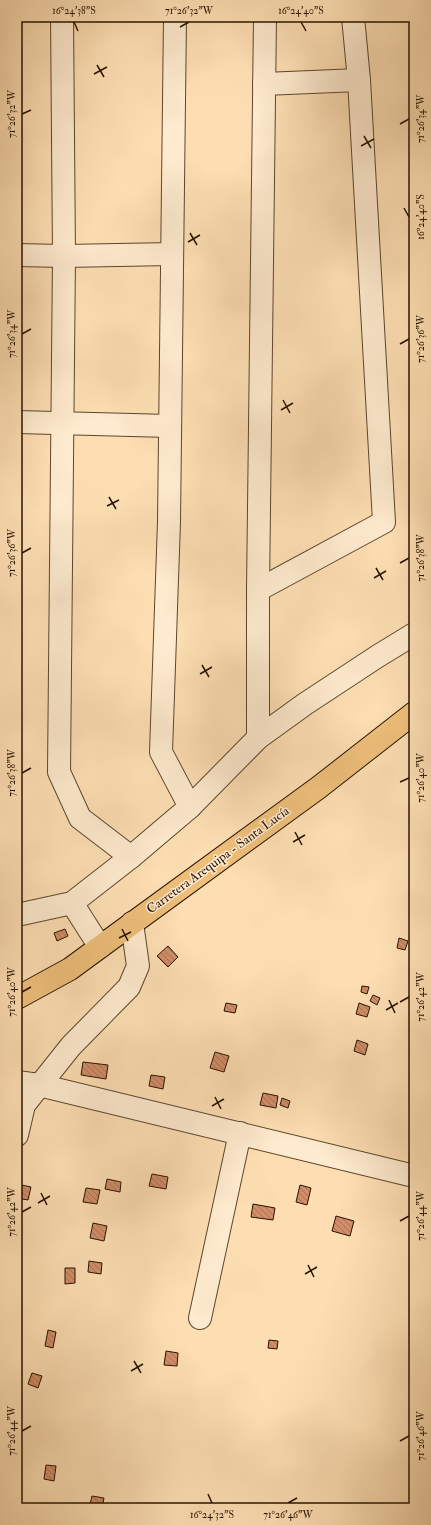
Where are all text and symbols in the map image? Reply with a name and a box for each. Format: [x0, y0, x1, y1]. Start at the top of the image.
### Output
text: 16°24'38"S [52, 5, 96, 17]
text: 71°26'32"W [165, 5, 214, 17]
text: 16°24'40"S [278, 5, 324, 17]
text: 71°26'32"W [6, 89, 18, 138]
text: 71°26'34"W [415, 94, 427, 143]
text: 16°24'40"S [415, 194, 427, 240]
text: 71°26'34"W [6, 309, 18, 358]
text: 71°26'36"W [415, 314, 427, 363]
text: 71°26'36"W [6, 528, 18, 577]
text: 71°26'38"W [415, 533, 427, 582]
text: 71°26'38"W [6, 748, 18, 797]
text: 71°26'40"W [415, 752, 427, 803]
street label: Carretera Arequipa - Santa Lucía [144, 802, 294, 918]
text: 71°26'40"W [6, 966, 18, 1017]
text: 71°26'42"W [415, 972, 427, 1022]
text: 71°26'42"W [6, 1187, 18, 1237]
text: 71°26'44"W [415, 1190, 427, 1241]
text: 71°26'44"W [6, 1405, 18, 1456]
text: 71°26'46"W [415, 1411, 427, 1461]
text: 16°24'32"S [190, 1509, 234, 1521]
text: 71°26'46"W [263, 1509, 313, 1521]

